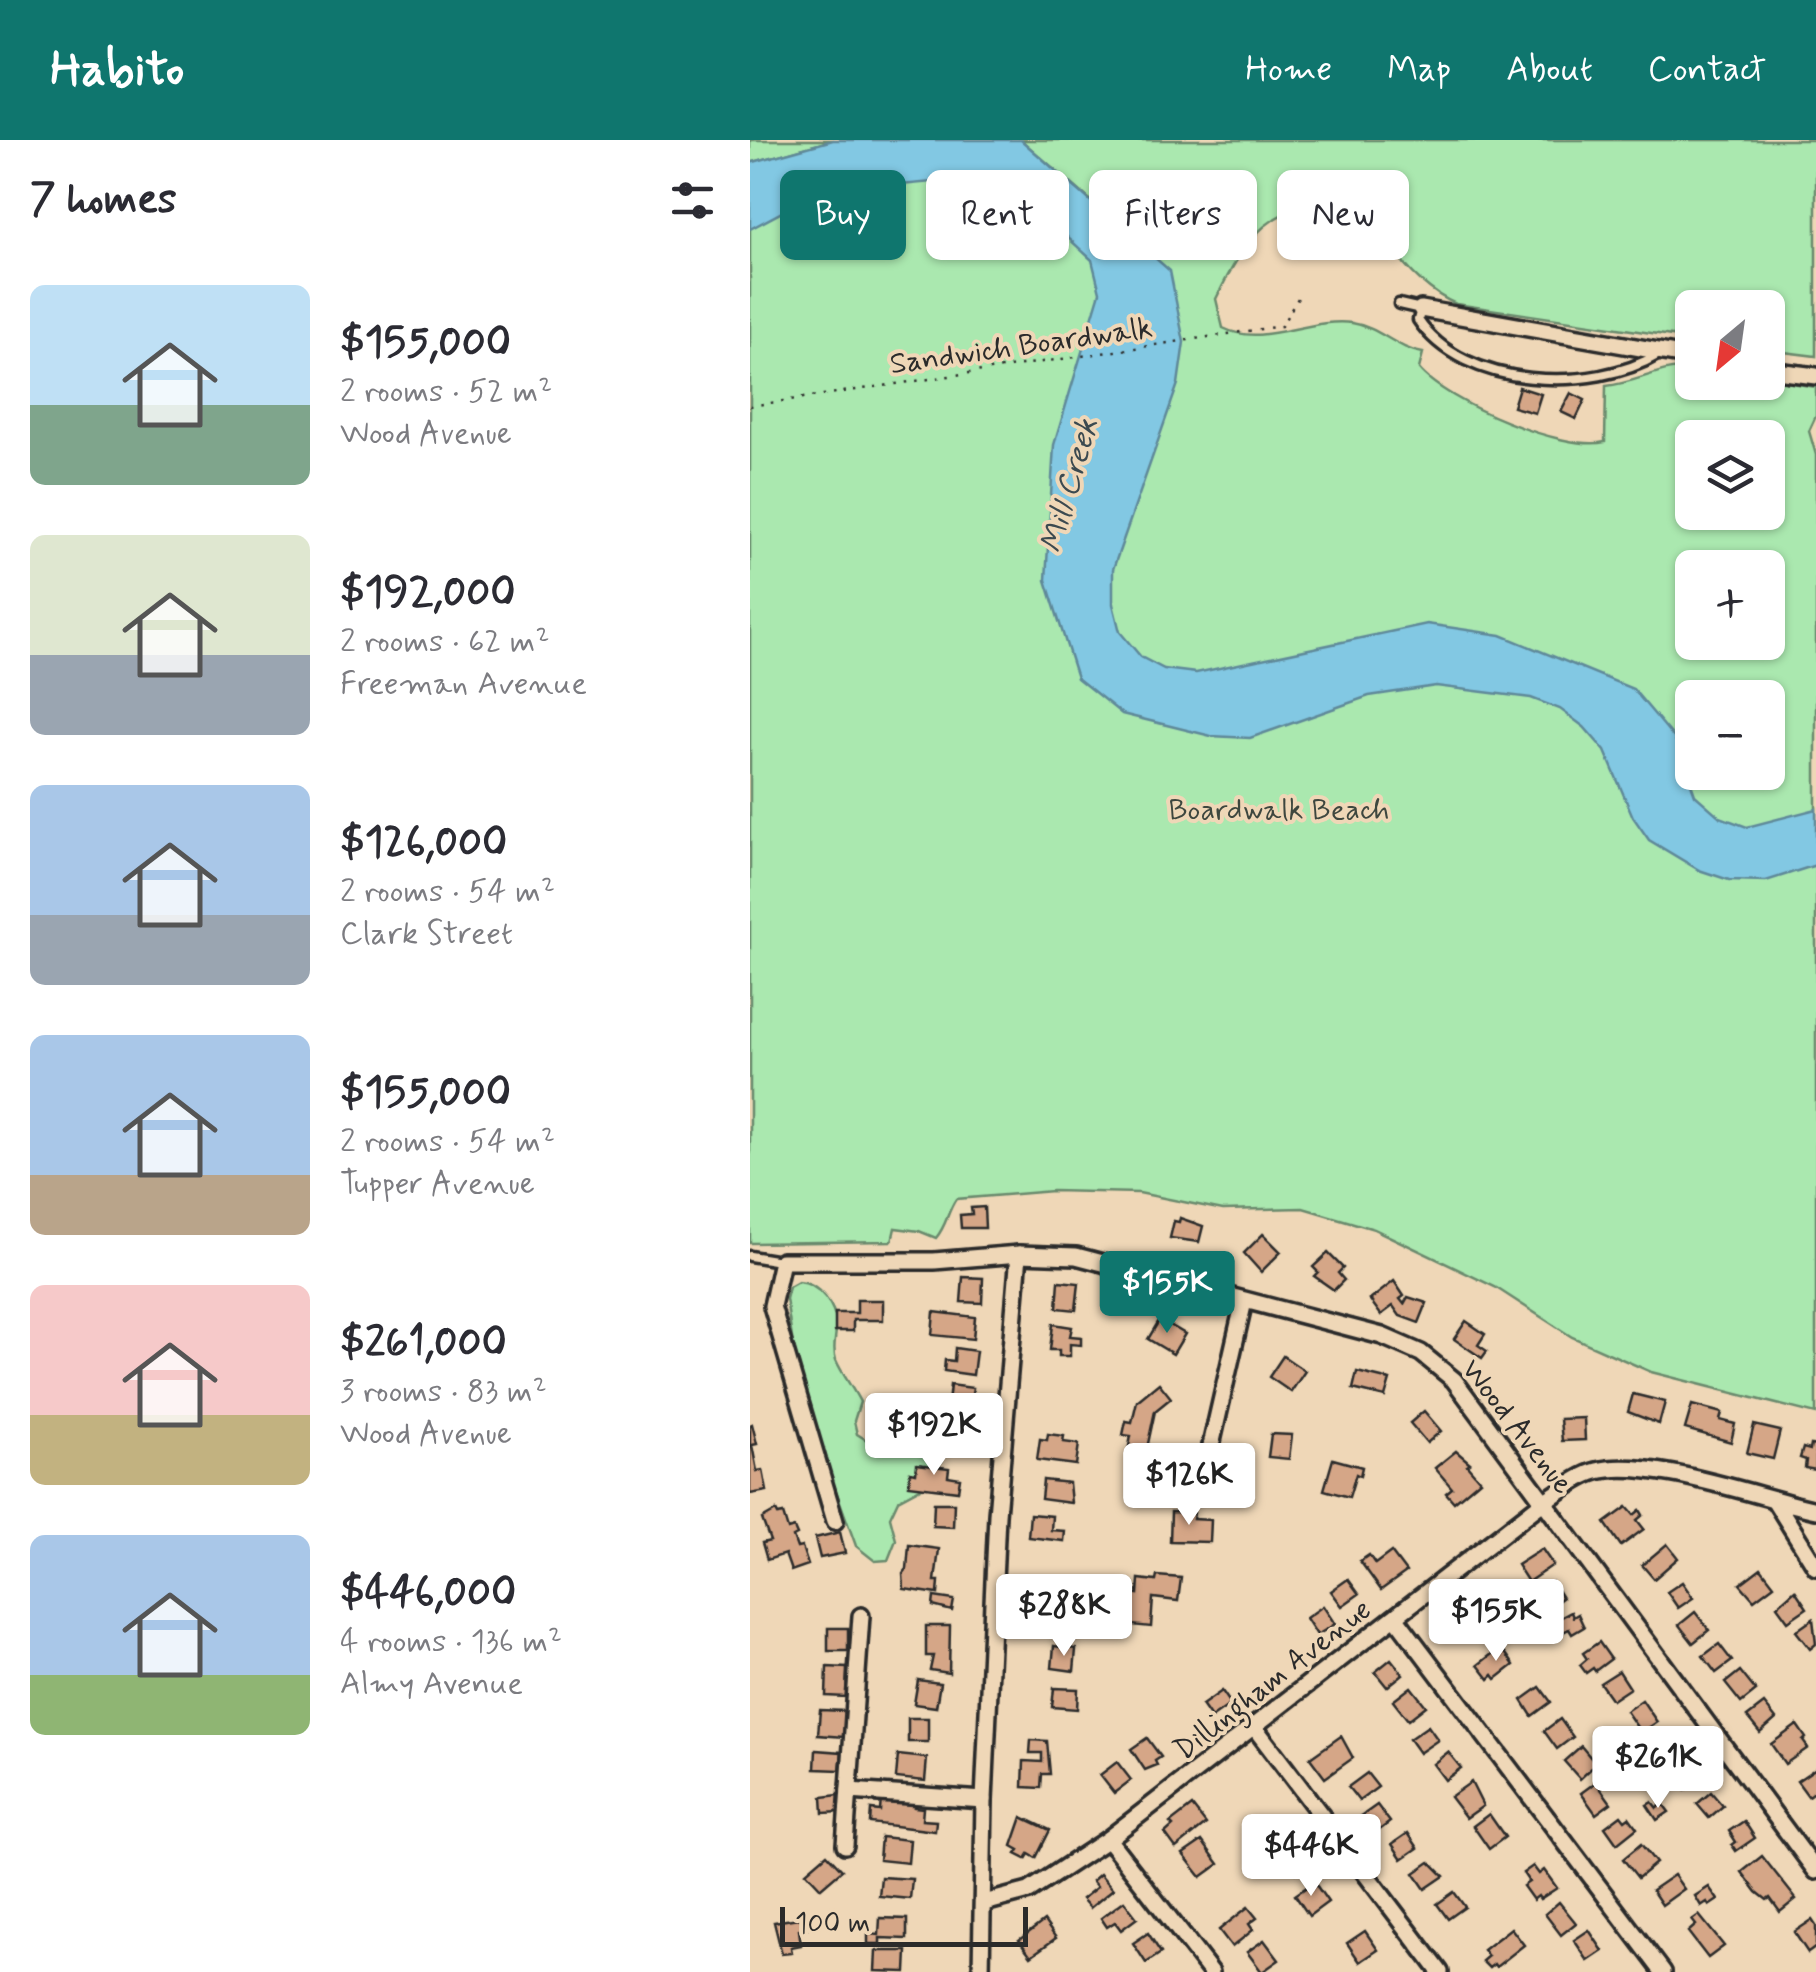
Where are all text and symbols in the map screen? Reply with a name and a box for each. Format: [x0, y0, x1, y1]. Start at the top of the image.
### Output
text: Habito [50, 39, 184, 102]
text: Home [1245, 47, 1332, 93]
text: Map [1387, 47, 1451, 93]
text: About [1506, 47, 1593, 93]
text: Contact [1648, 47, 1766, 93]
chip: Buy [780, 170, 906, 260]
chip: Rent [926, 170, 1069, 260]
chip: Filters [1089, 170, 1257, 260]
chip: New [1277, 170, 1409, 260]
text: 7 homes [30, 173, 177, 228]
icon: filters [665, 173, 720, 228]
north arrow [1675, 290, 1785, 400]
map controls [1675, 290, 1785, 790]
street label: Sandwich Boardwalk [887, 309, 1155, 384]
text: $155,000 [340, 316, 511, 371]
icon: home [110, 325, 230, 445]
text: 2 rooms · 52 m² [340, 371, 552, 413]
text: Wood Avenue [340, 413, 512, 455]
water label: Mill Creek [1031, 413, 1109, 558]
button: layers [1675, 420, 1785, 530]
button: + [1675, 550, 1785, 660]
text: $192,000 [340, 566, 515, 621]
icon: home [110, 575, 230, 695]
text: 2 rooms · 62 m² [340, 621, 549, 663]
text: Freeman Avenue [340, 663, 587, 705]
button: − [1675, 680, 1785, 790]
park label: Boardwalk Beach [1169, 791, 1389, 830]
text: $126,000 [340, 816, 507, 871]
icon: home [110, 825, 230, 945]
text: 2 rooms · 54 m² [340, 871, 555, 913]
text: Clark Street [340, 913, 513, 955]
text: $155,000 [340, 1066, 511, 1121]
icon: home [110, 1075, 230, 1195]
text: 2 rooms · 54 m² [340, 1121, 555, 1163]
text: Tupper Avenue [340, 1163, 535, 1205]
pin: $155K [1097, 1251, 1237, 1336]
text: $155K [1122, 1262, 1212, 1304]
text: $261,000 [340, 1316, 507, 1371]
icon: home [110, 1325, 230, 1445]
street label: Wood Avenue [1452, 1351, 1582, 1502]
text: 3 rooms · 83 m² [340, 1371, 547, 1413]
pin: $192K [864, 1393, 1004, 1478]
text: $192K [887, 1404, 981, 1446]
text: Wood Avenue [340, 1413, 512, 1455]
pin: $126K [1119, 1443, 1259, 1528]
text: $126K [1145, 1454, 1233, 1496]
text: $446,000 [340, 1566, 516, 1621]
pin: $288K [994, 1574, 1134, 1659]
icon: home [110, 1575, 230, 1695]
pin: $155K [1426, 1579, 1566, 1664]
text: $288K [1018, 1585, 1110, 1627]
text: $155K [1451, 1590, 1541, 1632]
street label: Dillingham Avenue [1166, 1591, 1382, 1772]
text: 4 rooms · 136 m² [340, 1621, 562, 1663]
text: Almy Avenue [340, 1663, 523, 1705]
pin: $261K [1588, 1726, 1728, 1811]
text: $261K [1614, 1737, 1702, 1779]
pin: $446K [1241, 1814, 1381, 1899]
text: $446K [1264, 1825, 1358, 1867]
scale bar [780, 1902, 1028, 1946]
text: 100 m [795, 1906, 870, 1943]

